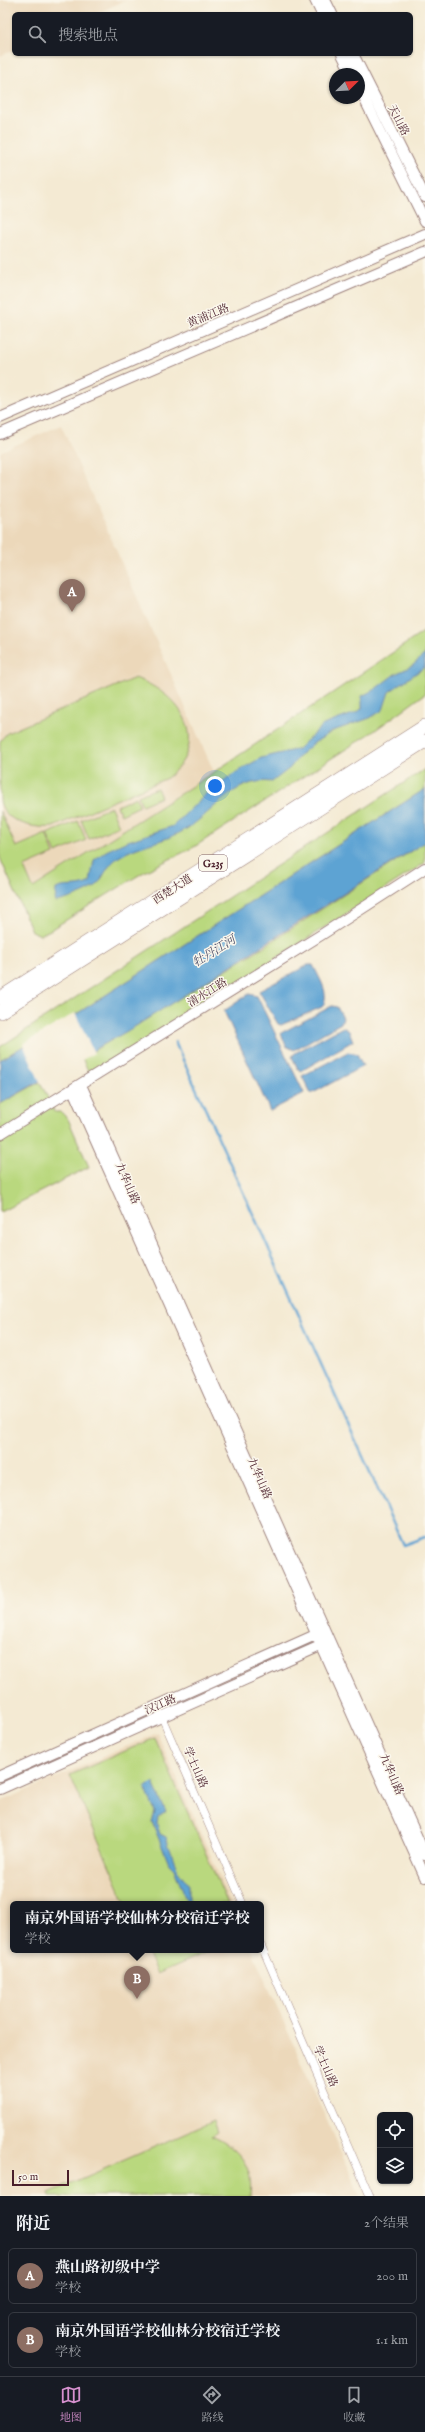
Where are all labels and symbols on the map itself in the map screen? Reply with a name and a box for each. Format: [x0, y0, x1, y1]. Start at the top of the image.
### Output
north arrow [329, 68, 365, 104]
street label: 天山路 [384, 103, 412, 138]
street label: 黄浦江路 [185, 301, 231, 331]
pin: A [59, 579, 85, 612]
your location [205, 776, 225, 796]
road number: G235 [199, 855, 227, 871]
street label: 西楚大道 [150, 872, 195, 908]
water label: 牡丹江河 [190, 931, 240, 971]
street label: 清水江路 [185, 975, 230, 1010]
street label: 九华山路 [112, 1160, 142, 1206]
street label: 九华山路 [244, 1455, 274, 1501]
street label: 汉江路 [142, 1692, 178, 1718]
street label: 学士山路 [180, 1744, 210, 1790]
street label: 九华山路 [376, 1751, 406, 1797]
pin: B [124, 1966, 150, 1999]
street label: 学士山路 [310, 2043, 340, 2089]
scale bar [12, 2168, 69, 2187]

